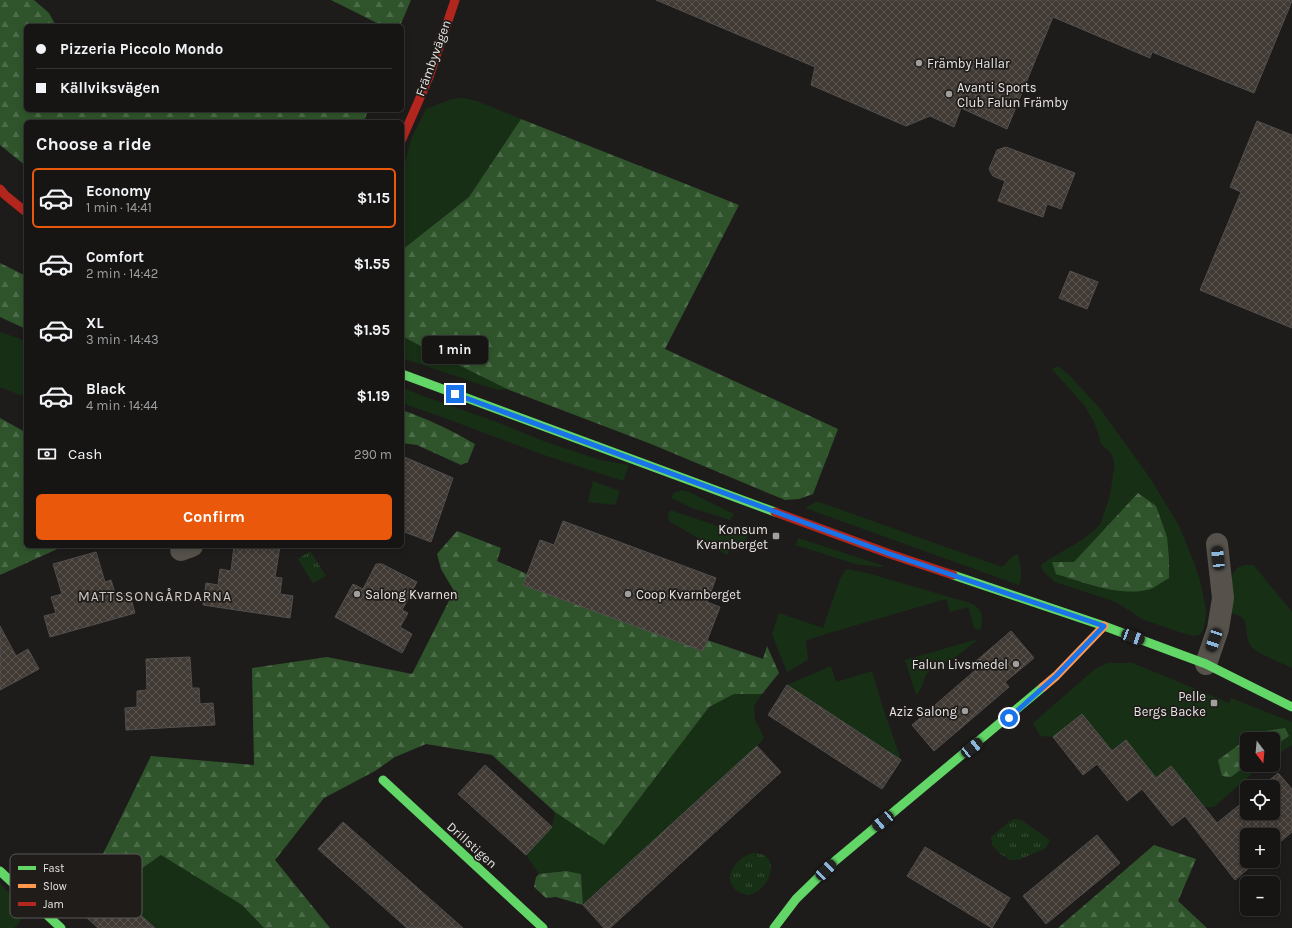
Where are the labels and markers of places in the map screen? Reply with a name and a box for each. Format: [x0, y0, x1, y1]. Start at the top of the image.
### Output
place label: Främby Hallar [927, 56, 1010, 71]
marker: Främby Hallar [914, 58, 924, 68]
place label: Avanti Sports Club Falun Främby [957, 80, 1068, 110]
marker: Avanti Sports Club Falun Främby [944, 89, 954, 99]
place label: Konsum Kvarnberget [696, 522, 768, 552]
marker: Konsum Kvarnberget [771, 531, 781, 541]
place label: Salong Kvarnen [365, 587, 458, 602]
place label: Coop Kvarnberget [636, 587, 741, 602]
marker: Salong Kvarnen [352, 589, 362, 599]
marker: Coop Kvarnberget [623, 589, 633, 599]
place label: Falun Livsmedel [912, 657, 1008, 672]
marker: Falun Livsmedel [1011, 659, 1021, 669]
place label: Pelle Bergs Backe [1134, 689, 1206, 719]
marker: Pelle Bergs Backe [1209, 698, 1219, 708]
place label: Aziz Salong [889, 704, 958, 719]
marker: Aziz Salong [960, 706, 970, 716]

